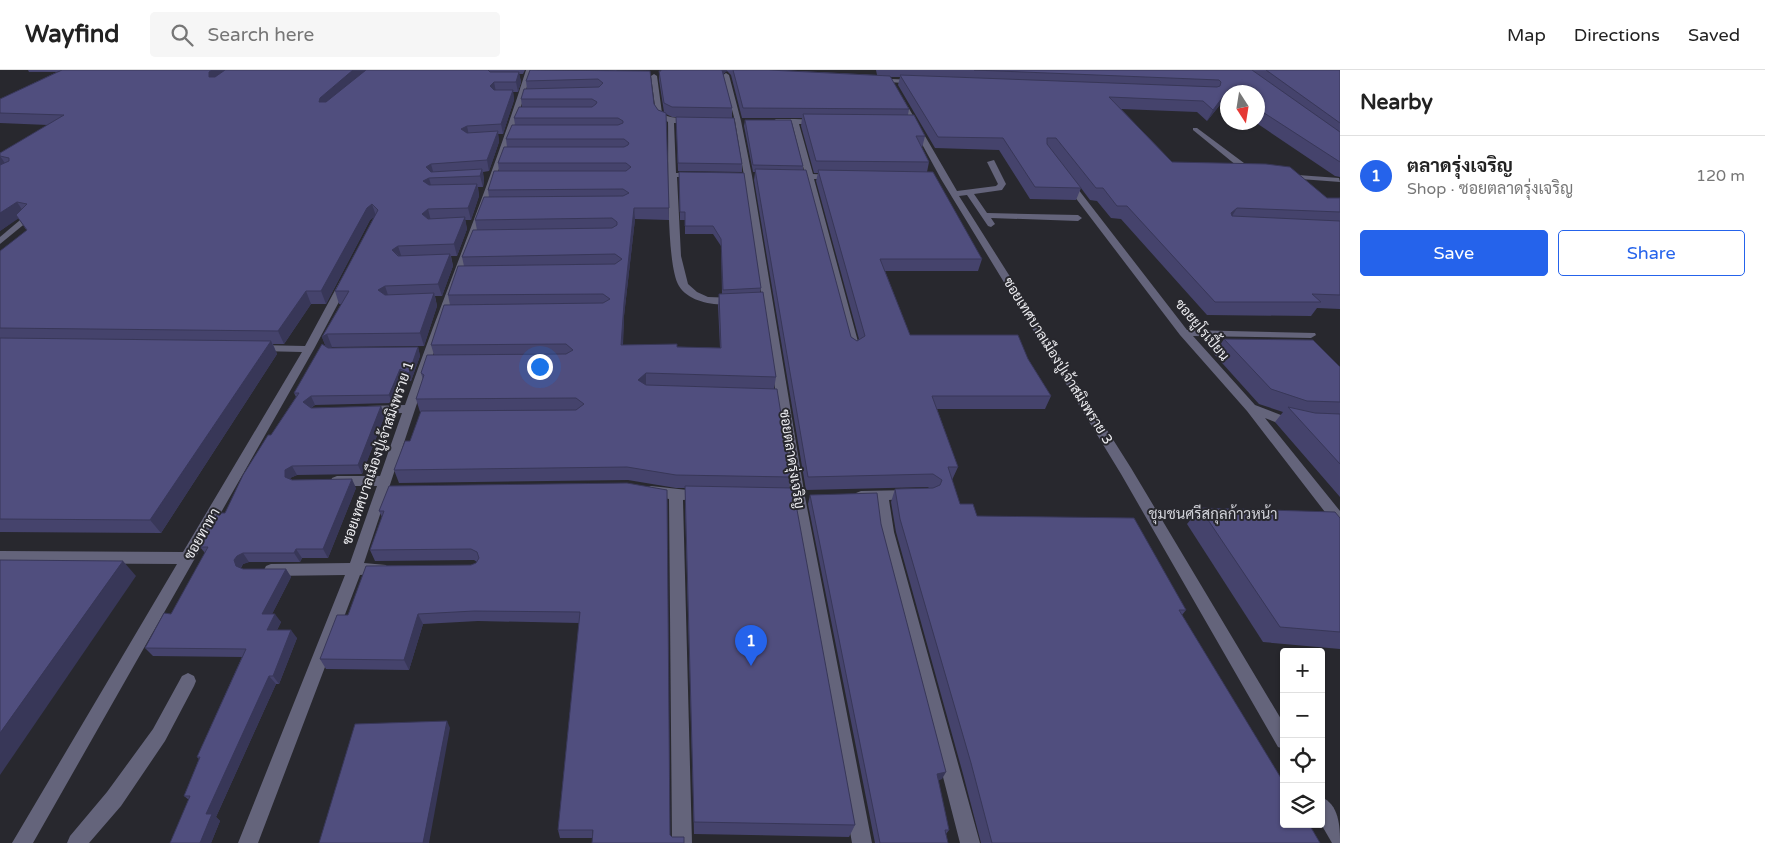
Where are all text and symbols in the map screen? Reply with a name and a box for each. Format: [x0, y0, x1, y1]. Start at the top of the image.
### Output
search box [150, 12, 500, 57]
text: Wayfind [25, 20, 120, 49]
icon: search [168, 21, 196, 49]
text: Search here [208, 24, 314, 46]
text: Map [1507, 24, 1546, 46]
text: Directions [1574, 24, 1660, 46]
text: Saved [1688, 24, 1740, 46]
north arrow [1220, 85, 1265, 130]
text: Nearby [1360, 90, 1433, 115]
text: ตลาดรุ่งเจริญ [1407, 155, 1513, 177]
text: 1 [1371, 166, 1381, 186]
text: 120 m [1696, 166, 1745, 186]
text: Shop · ซอยตลาดรุ่งเจริญ [1407, 179, 1573, 199]
button: Save [1360, 230, 1548, 276]
button: Share [1558, 230, 1745, 276]
street label: ซอยเทศบาลเมืองปู่เจ้าสมิงพราย 3 [999, 274, 1117, 448]
street label: ซอยยูโรเปี้ยน [1170, 293, 1236, 365]
your location [527, 354, 553, 380]
street label: ซอยเทศบาลเมืองปู่เจ้าสมิงพราย 1 [338, 358, 418, 548]
street label: ซอยตลาดรุ่งเจริญ [775, 408, 808, 510]
district label: ชุมชนศรีสกุลก้าวหน้า [1148, 504, 1278, 525]
street label: ซอยทาทา [180, 505, 224, 563]
pin: 1 [735, 625, 767, 666]
map controls [1280, 648, 1325, 828]
button: + [1280, 648, 1325, 693]
button: − [1280, 693, 1325, 738]
button: locate [1280, 738, 1325, 783]
button: layers [1280, 783, 1325, 828]

